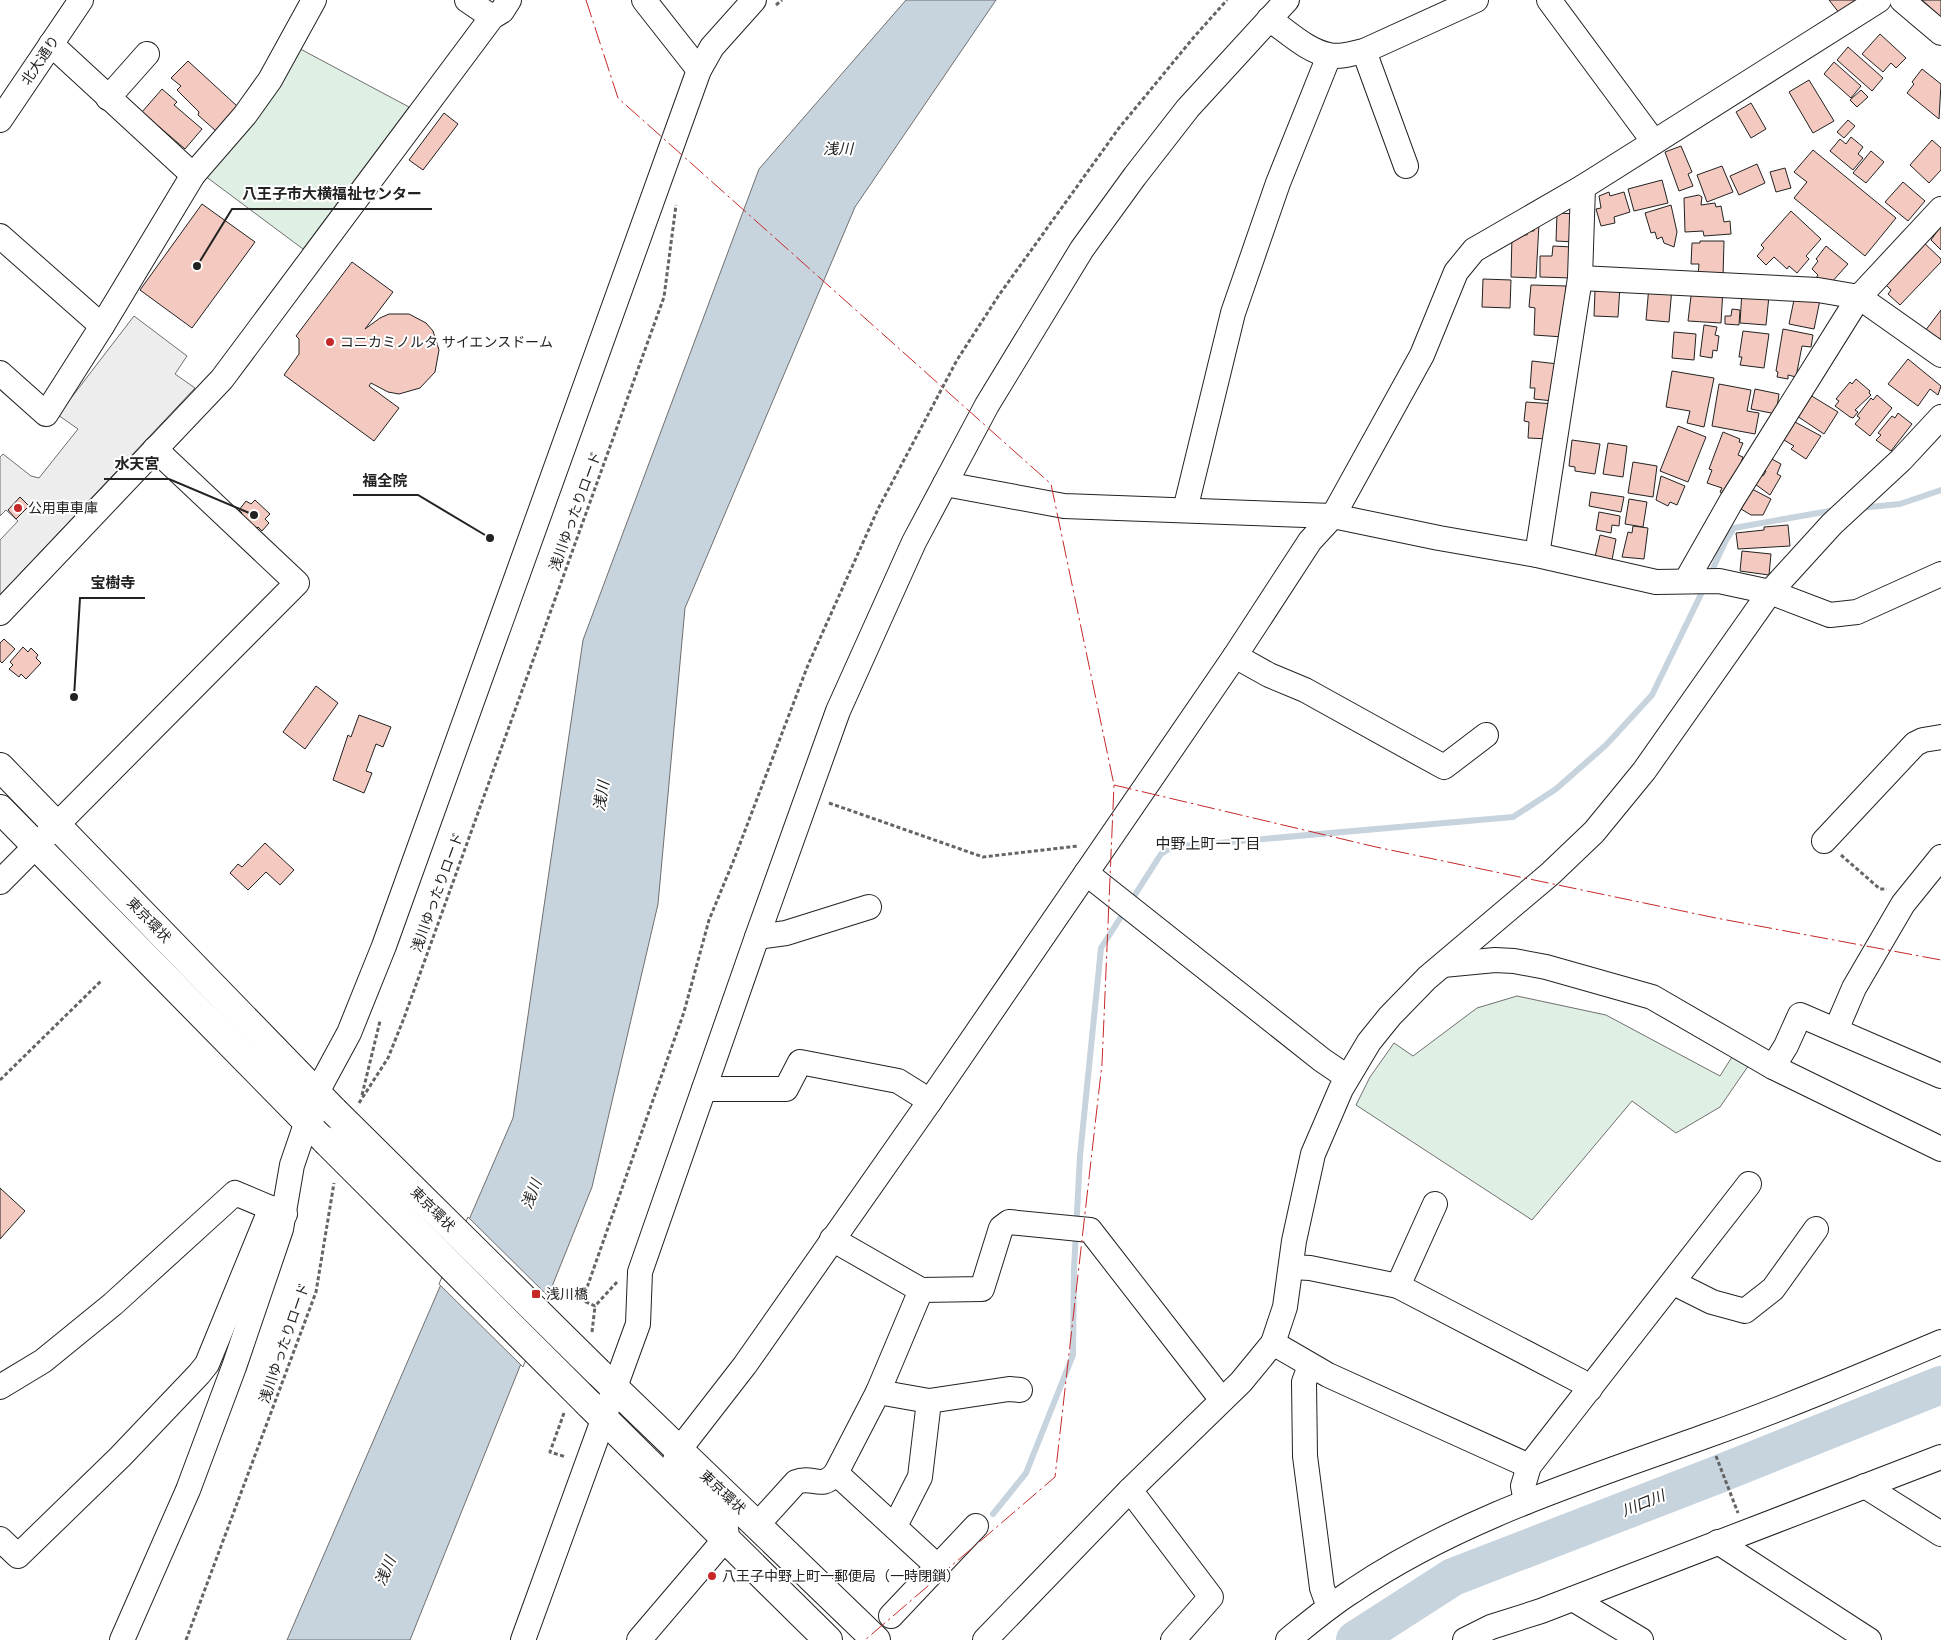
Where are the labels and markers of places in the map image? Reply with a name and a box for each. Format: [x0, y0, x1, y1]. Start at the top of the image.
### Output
callout: 八王子市大横福祉センター [232, 179, 432, 209]
place label: コニカミノルタ サイエンスドーム [340, 333, 553, 351]
marker: コニカミノルタ サイエンスドーム [324, 336, 336, 348]
callout: 水天宮 [104, 449, 169, 479]
callout: 福全院 [353, 465, 418, 495]
place label: 公用車車庫 [28, 499, 98, 517]
marker: 公用車車庫 [12, 502, 24, 514]
callout: 宝樹寺 [80, 568, 145, 598]
place label: 浅川橋 [546, 1285, 588, 1303]
marker: 浅川橋 [530, 1288, 542, 1300]
place label: 八王子中野上町一郵便局（一時閉鎖） [722, 1567, 960, 1585]
marker: 八王子中野上町一郵便局（一時閉鎖） [706, 1570, 718, 1582]

